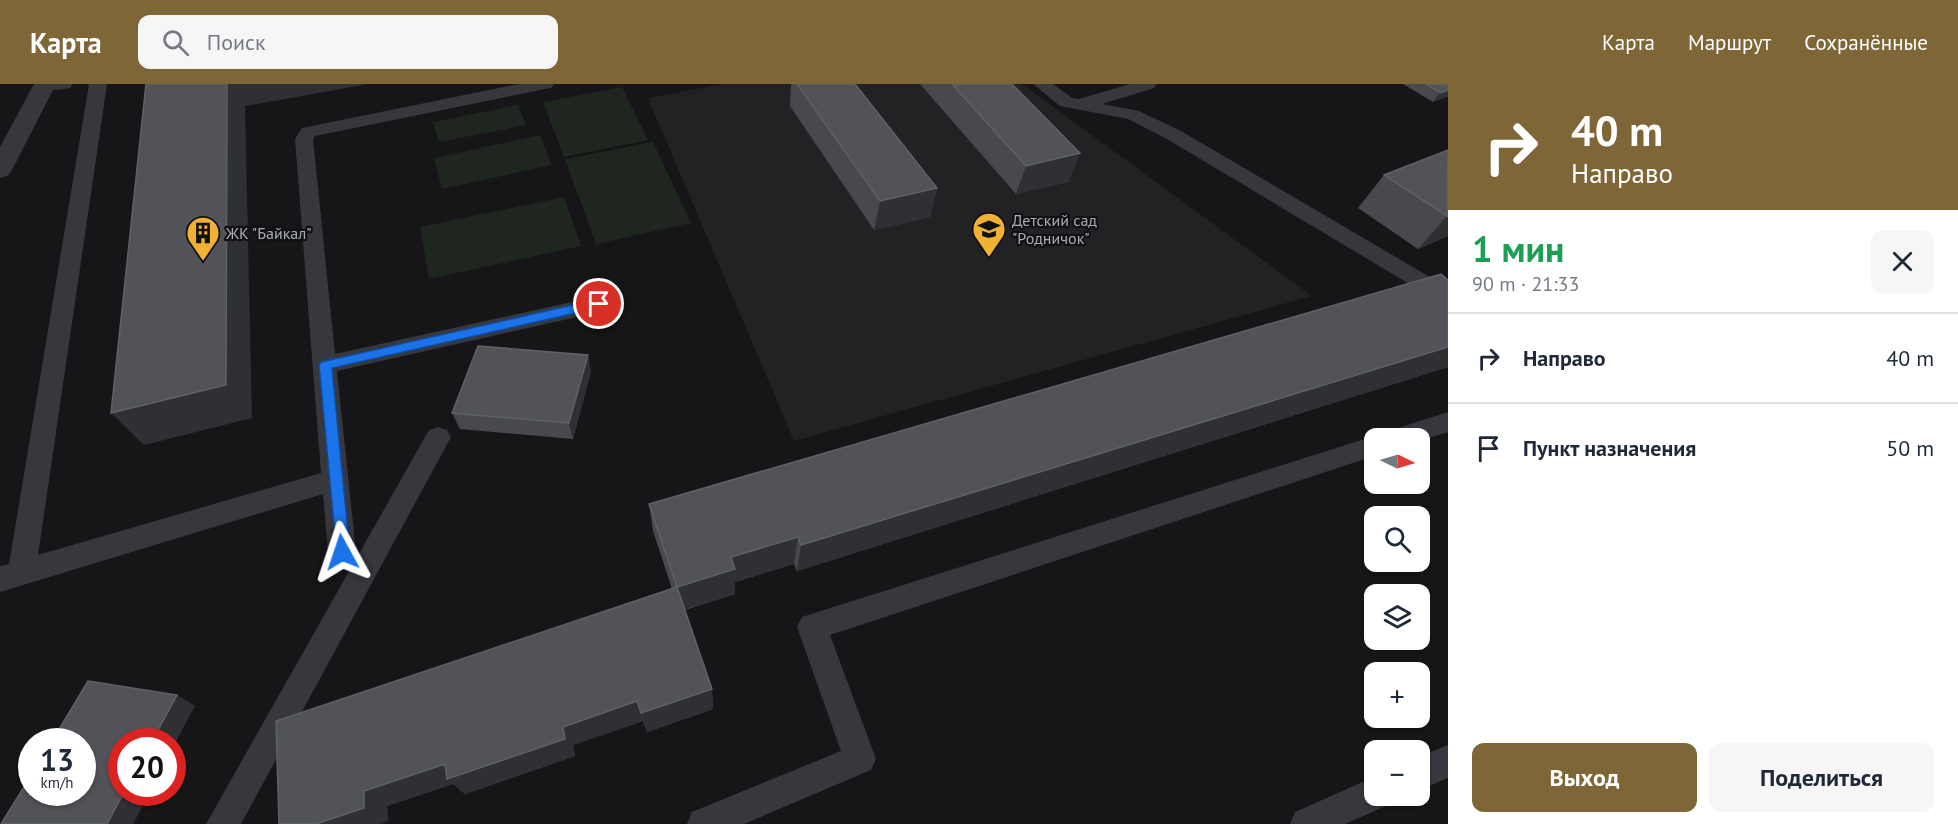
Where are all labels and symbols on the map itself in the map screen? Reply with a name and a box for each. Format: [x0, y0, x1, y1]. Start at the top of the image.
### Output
place label: Детский сад "Родничок" [1012, 210, 1097, 248]
school or university icon: Детский сад "Родничок" [971, 211, 1007, 258]
building icon: ЖК "Байкал" [185, 215, 221, 262]
place label: ЖК "Байкал" [225, 223, 312, 243]
pin [573, 278, 624, 329]
north arrow [1364, 428, 1430, 494]
position arrow [310, 520, 374, 584]
speed limit sign: 20 [108, 728, 186, 806]

